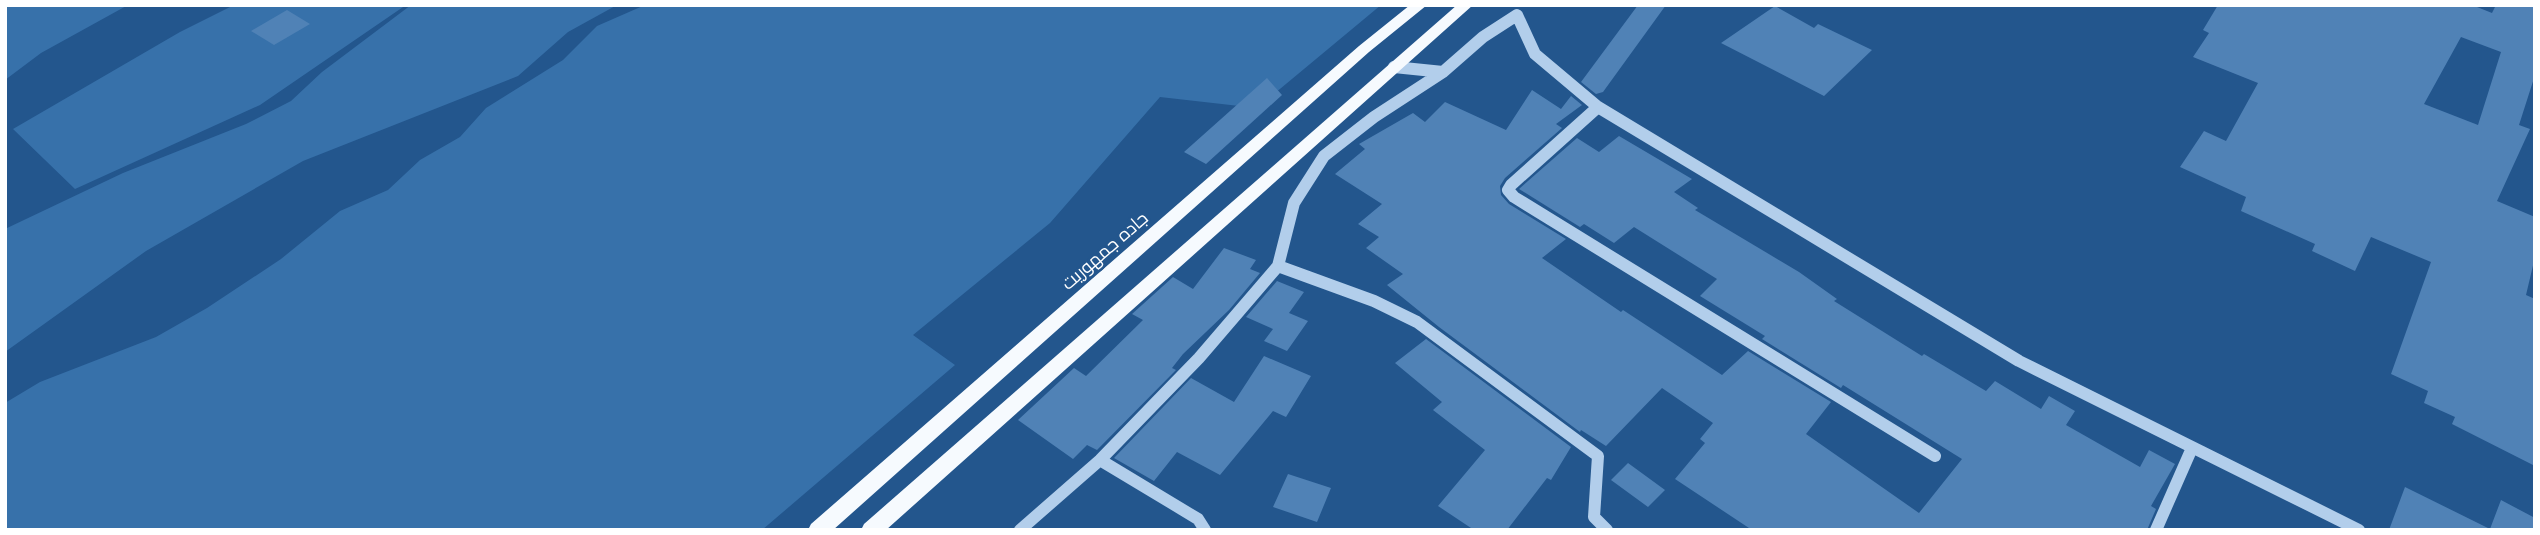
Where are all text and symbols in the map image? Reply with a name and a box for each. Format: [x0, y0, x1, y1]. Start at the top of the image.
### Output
street label: جاده جمهوریت [1056, 206, 1153, 294]

